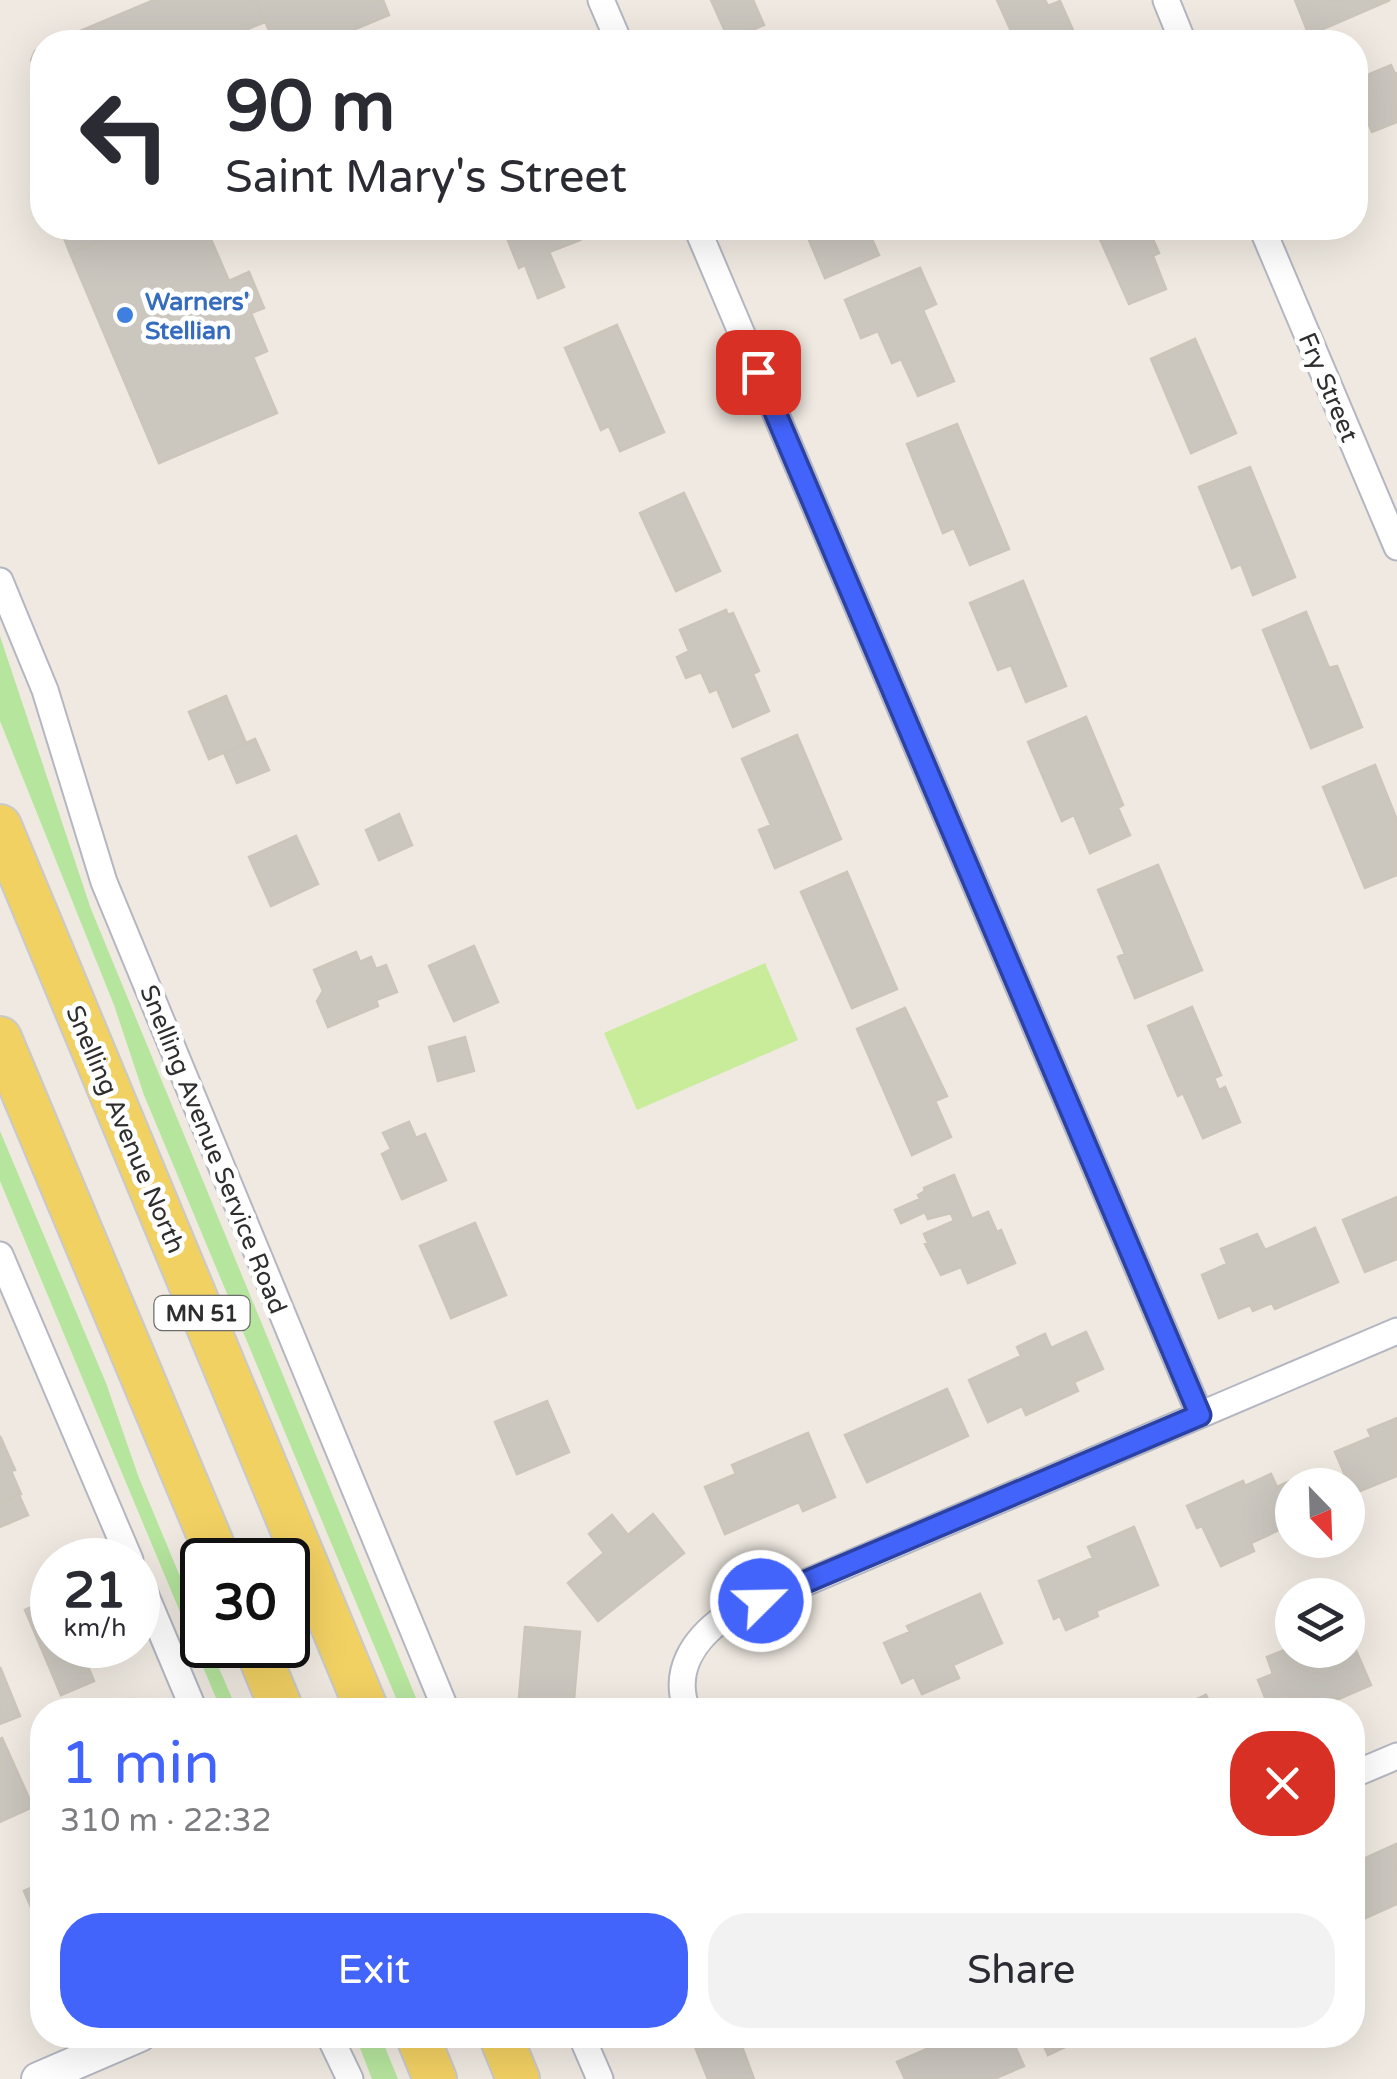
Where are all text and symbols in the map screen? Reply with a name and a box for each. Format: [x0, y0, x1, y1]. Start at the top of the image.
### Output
text: 90 m [225, 66, 395, 150]
icon: left [60, 70, 190, 200]
text: Saint Mary's Street [225, 151, 627, 205]
place label: Warners' Stellian [145, 287, 249, 346]
marker: Warners' Stellian [114, 304, 136, 326]
street label: Fry Street [1292, 328, 1365, 447]
pin [716, 330, 801, 415]
icon: arrive [731, 345, 786, 400]
street label: Snelling Avenue Service Road [133, 981, 293, 1318]
street label: Snelling Avenue North [59, 1001, 191, 1258]
road number: MN 51 [154, 1296, 250, 1330]
north arrow [1275, 1468, 1365, 1558]
map controls [1275, 1468, 1365, 1668]
speed limit sign: 30 [180, 1538, 310, 1668]
position arrow [709, 1549, 813, 1653]
text: 21 [64, 1561, 126, 1621]
button: layers [1275, 1578, 1365, 1668]
text: km/h [64, 1613, 126, 1643]
text: 1 min [60, 1728, 220, 1800]
button: close [1230, 1731, 1335, 1836]
text: 310 m · 22:32 [60, 1802, 272, 1840]
button: Exit [60, 1913, 688, 2028]
button: Share [708, 1913, 1335, 2028]

